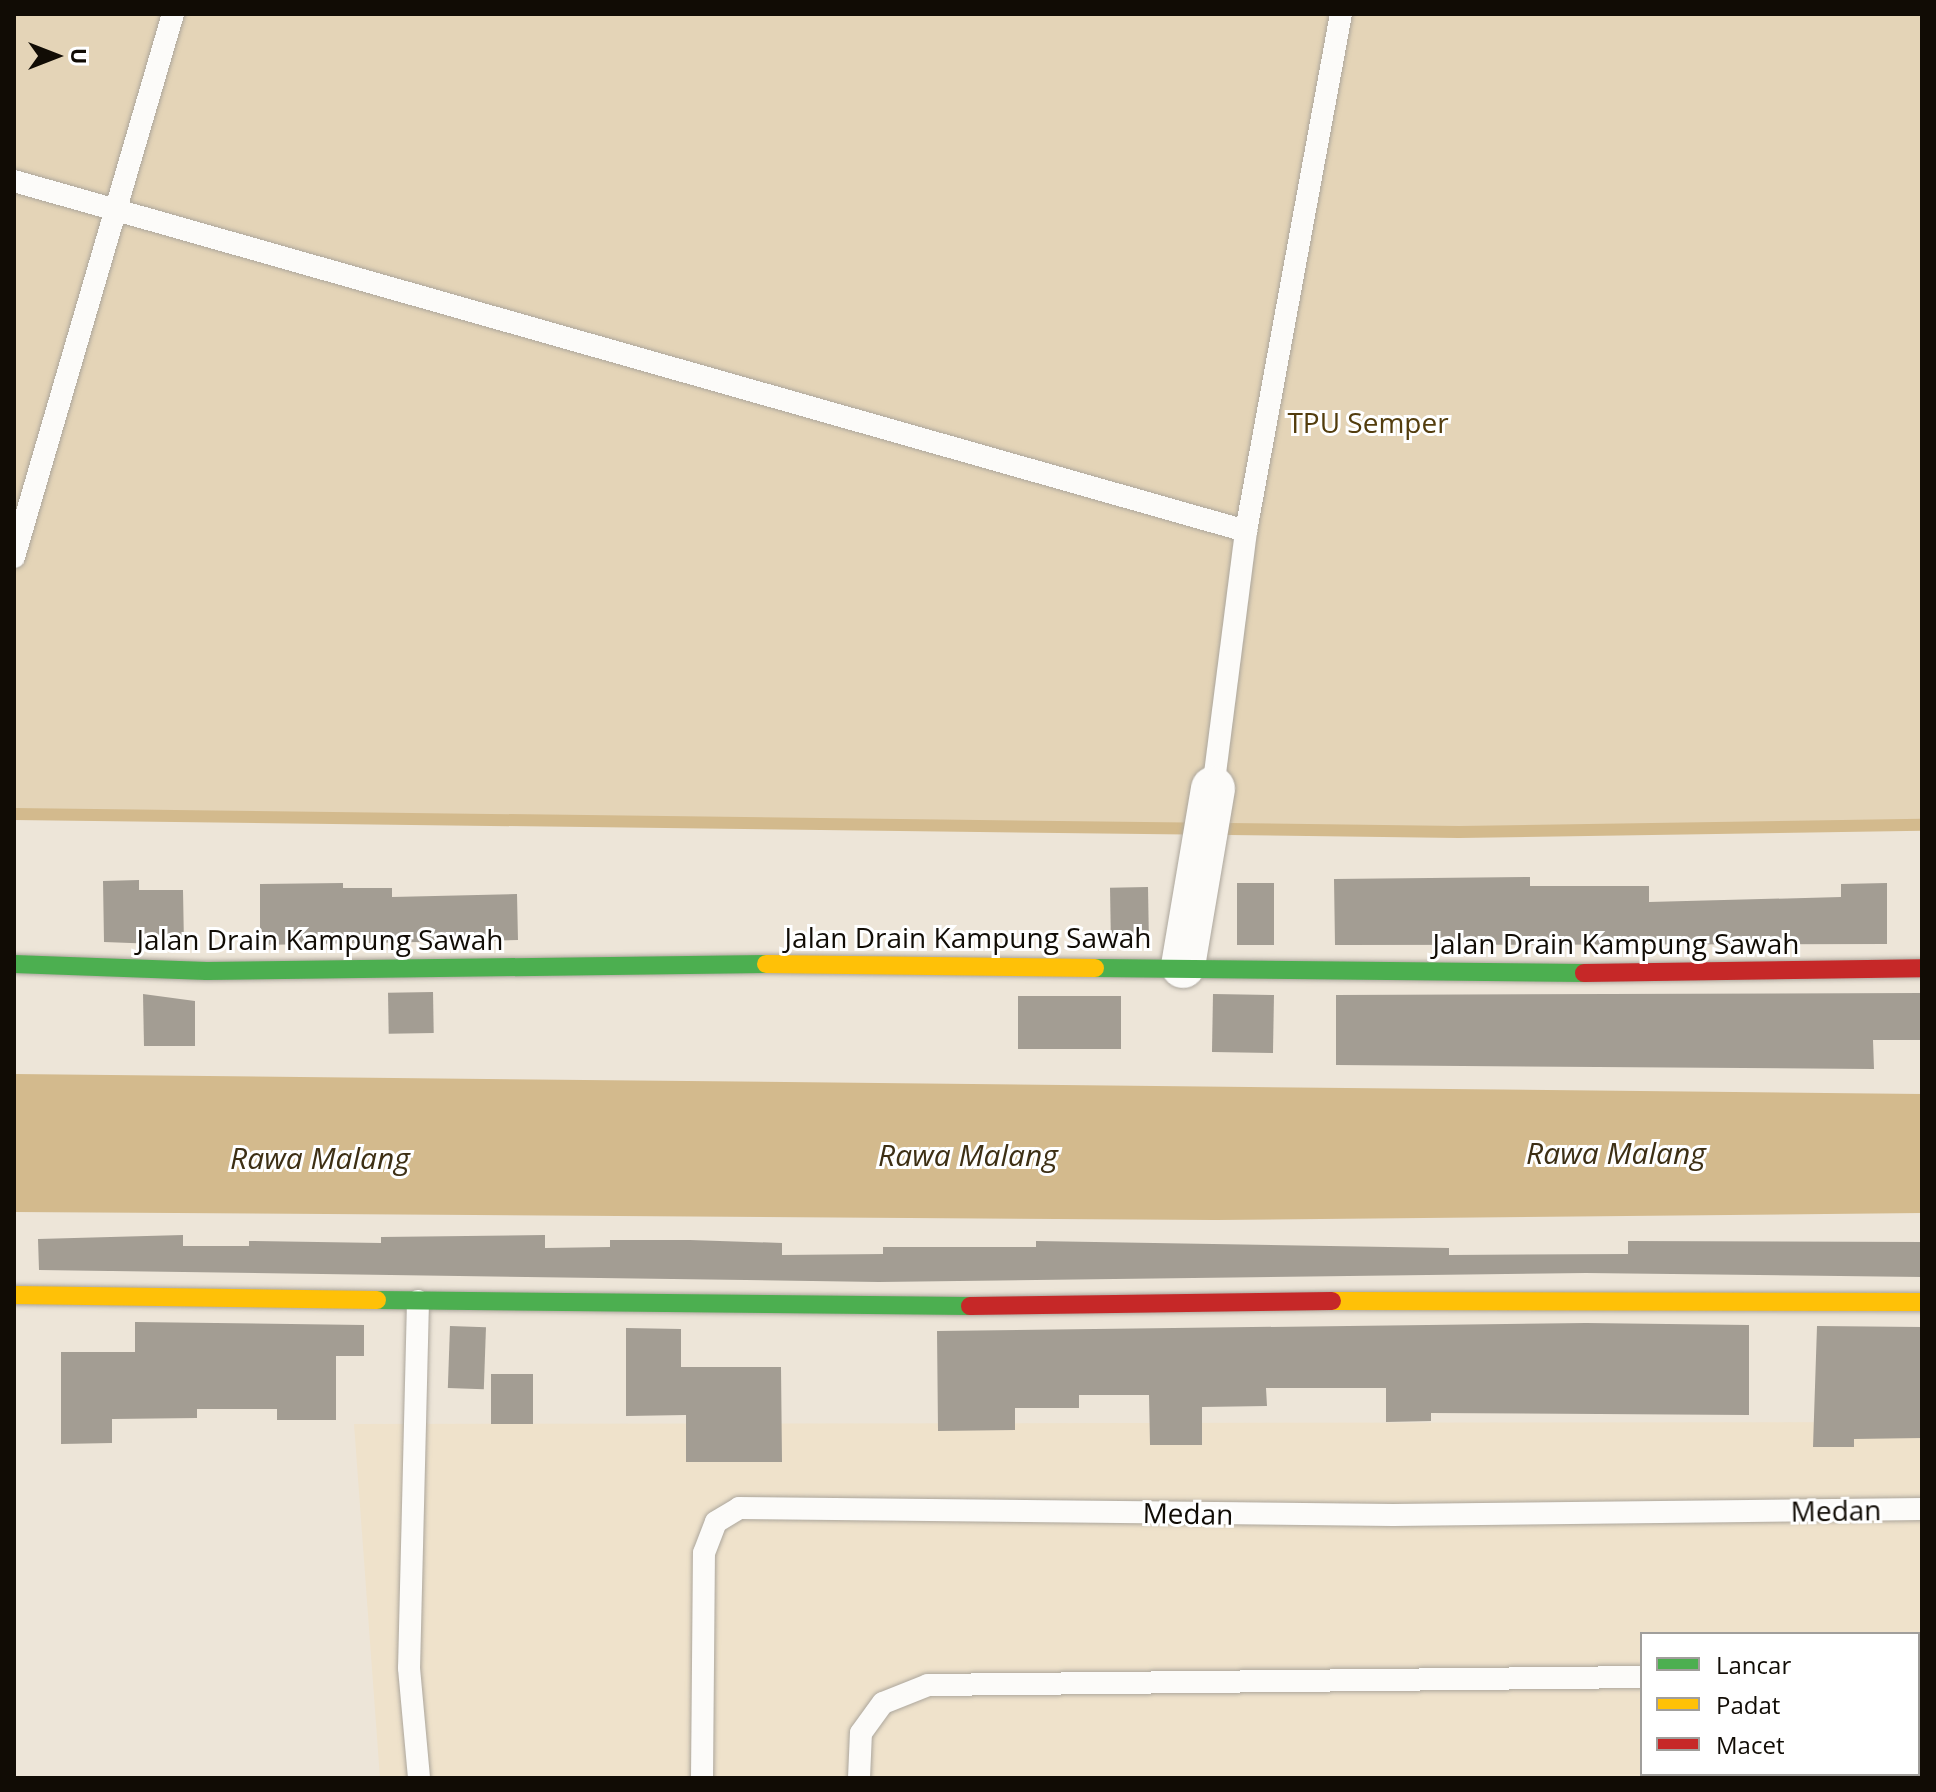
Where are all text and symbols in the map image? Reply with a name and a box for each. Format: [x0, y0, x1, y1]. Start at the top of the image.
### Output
north arrow [16, 16, 96, 96]
text: U [65, 48, 95, 64]
park label: TPU Semper [1287, 405, 1449, 439]
street label: Jalan Drain Kampung Sawah [785, 920, 1151, 954]
street label: Jalan Drain Kampung Sawah [137, 922, 503, 956]
street label: Jalan Drain Kampung Sawah [1433, 926, 1799, 960]
water label: Rawa Malang [1526, 1135, 1706, 1171]
water label: Rawa Malang [878, 1137, 1058, 1173]
water label: Rawa Malang [230, 1140, 410, 1176]
street label: Medan [1790, 1492, 1882, 1528]
street label: Medan [1142, 1495, 1234, 1531]
legend [1640, 1632, 1920, 1776]
text: Lancar [1716, 1648, 1791, 1681]
text: Padat [1716, 1688, 1780, 1721]
text: Macet [1716, 1728, 1784, 1761]

